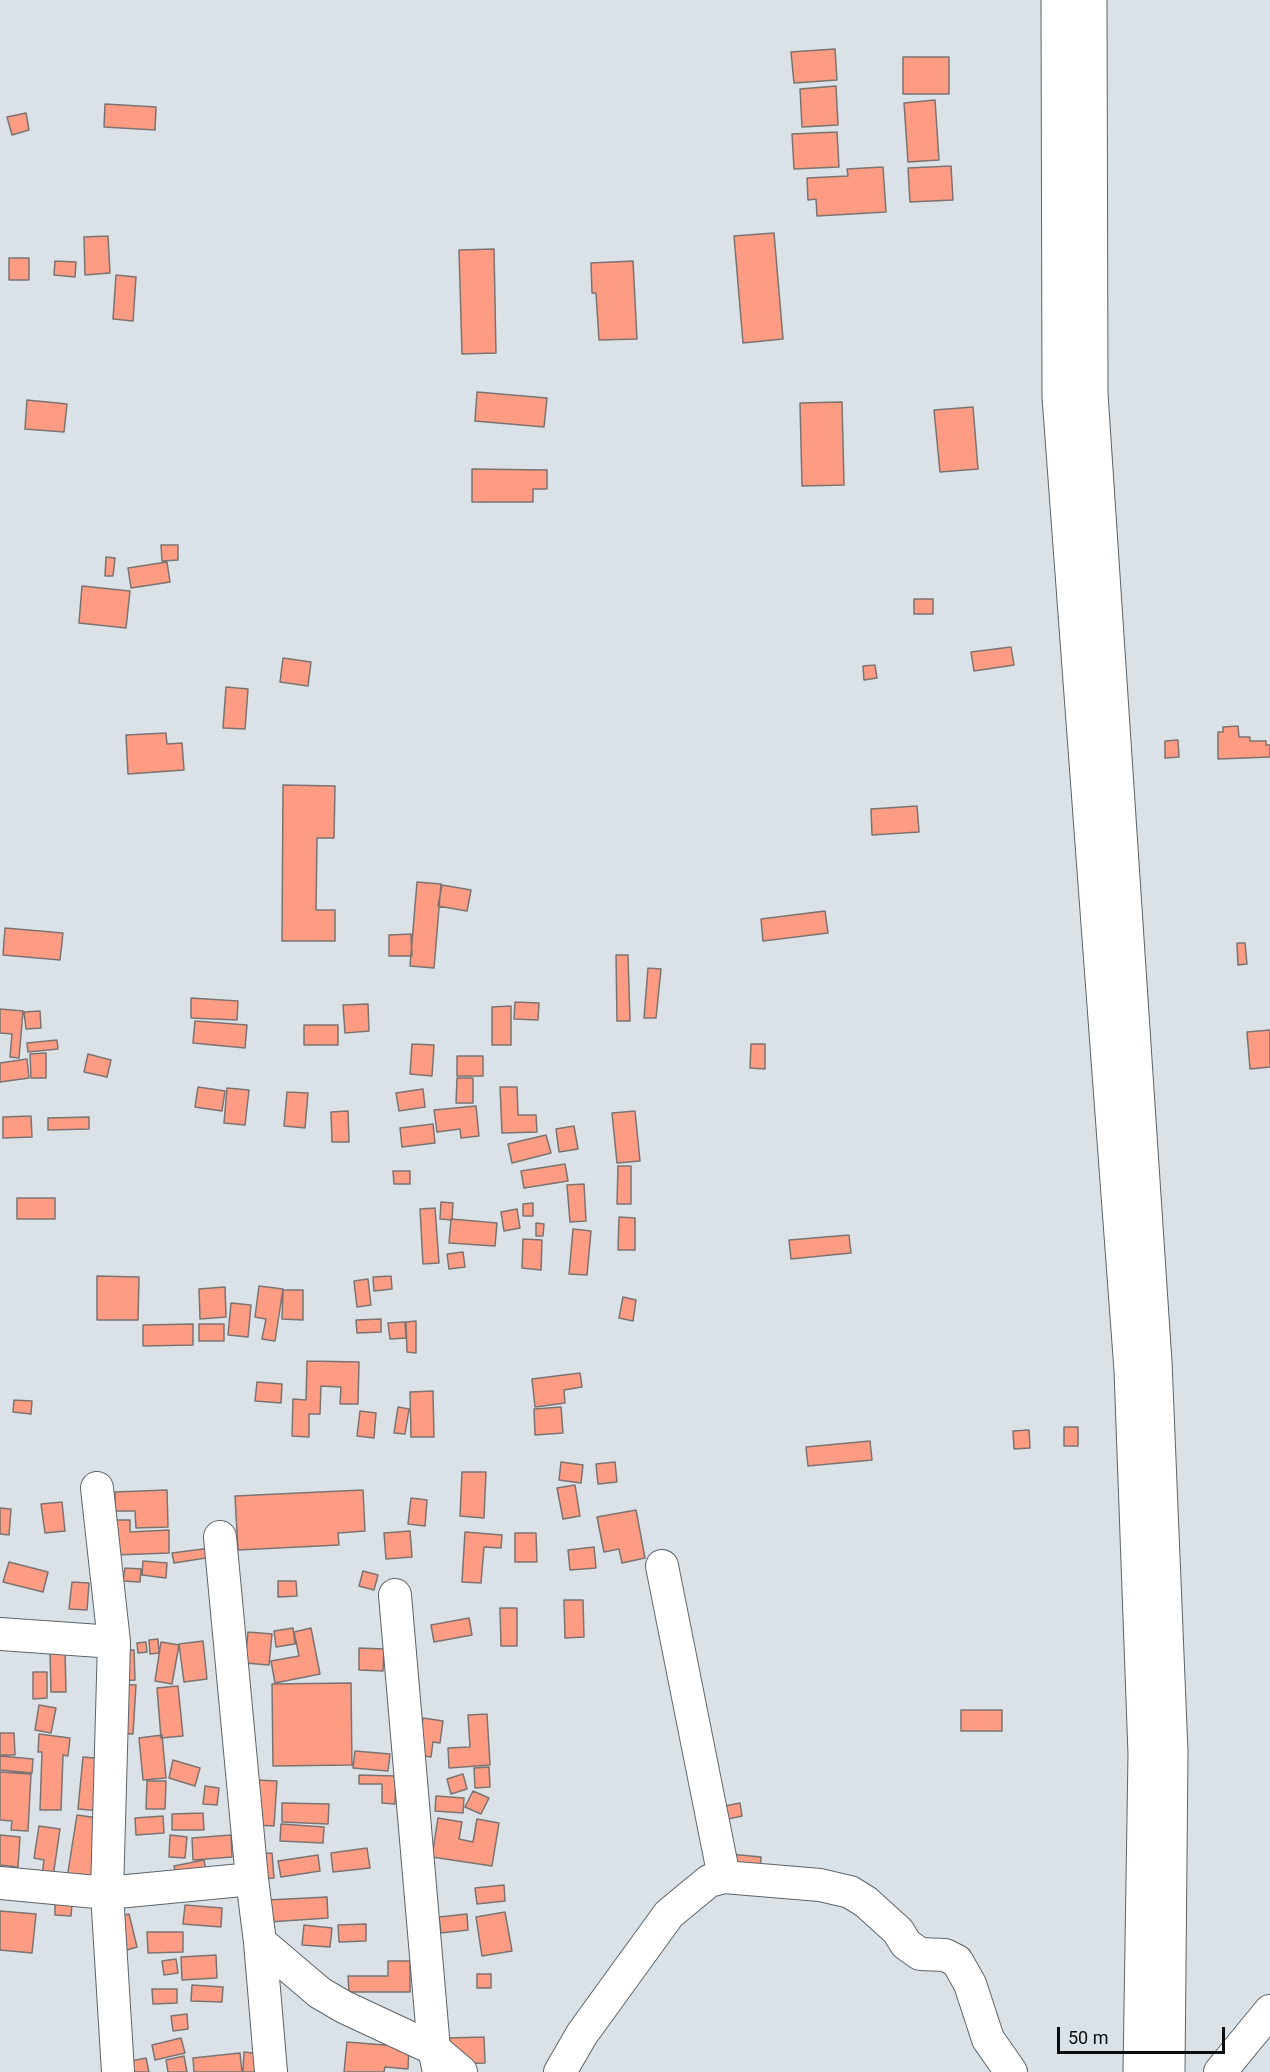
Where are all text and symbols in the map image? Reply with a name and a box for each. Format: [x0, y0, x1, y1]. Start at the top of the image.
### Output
scale bar [1060, 2015, 1228, 2053]
text: 50 m [1068, 2027, 1108, 2048]

